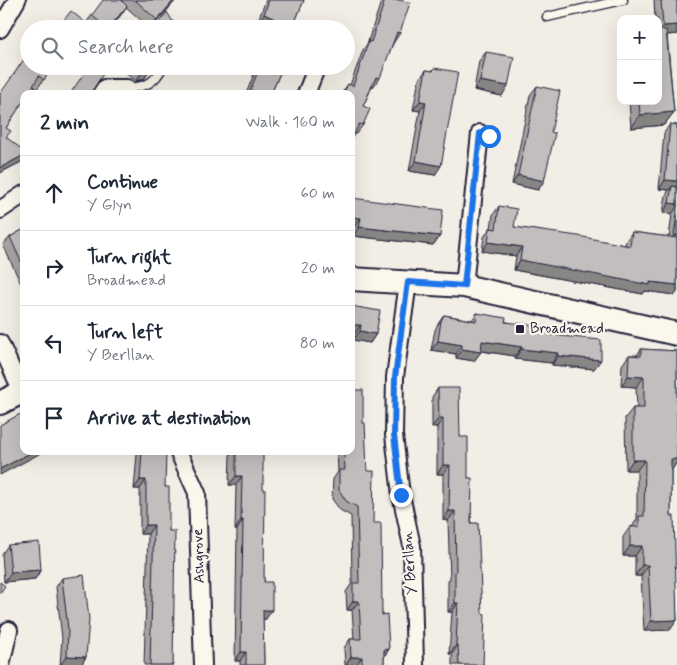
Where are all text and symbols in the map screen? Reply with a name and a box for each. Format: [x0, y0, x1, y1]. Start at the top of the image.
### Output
map controls [617, 15, 662, 105]
button: + [617, 15, 662, 60]
search box [20, 20, 355, 75]
icon: search [38, 34, 66, 62]
text: Search here [78, 35, 174, 60]
button: − [617, 60, 662, 105]
text: 2 min [40, 109, 89, 137]
text: Walk · 160 m [245, 112, 335, 133]
route start [478, 125, 501, 148]
text: Continue [87, 170, 158, 195]
icon: ahead [40, 179, 68, 207]
text: 60 m [301, 183, 335, 204]
text: Y Glyn [87, 195, 132, 216]
text: Turn right [87, 245, 171, 270]
icon: right [40, 254, 68, 282]
text: 20 m [301, 258, 335, 279]
text: Broadmead [87, 270, 166, 291]
place label: Broadmead [530, 319, 604, 339]
text: Turn left [87, 320, 163, 345]
marker: Broadmead [514, 323, 526, 335]
icon: left [40, 329, 68, 357]
text: 80 m [300, 333, 335, 354]
text: Y Berllan [87, 345, 155, 366]
icon: arrive [40, 404, 68, 432]
text: Arrive at destination [87, 406, 251, 431]
route end [390, 484, 413, 507]
street label: Ashgrove [188, 528, 210, 584]
street label: Y Berllan [398, 530, 422, 595]

